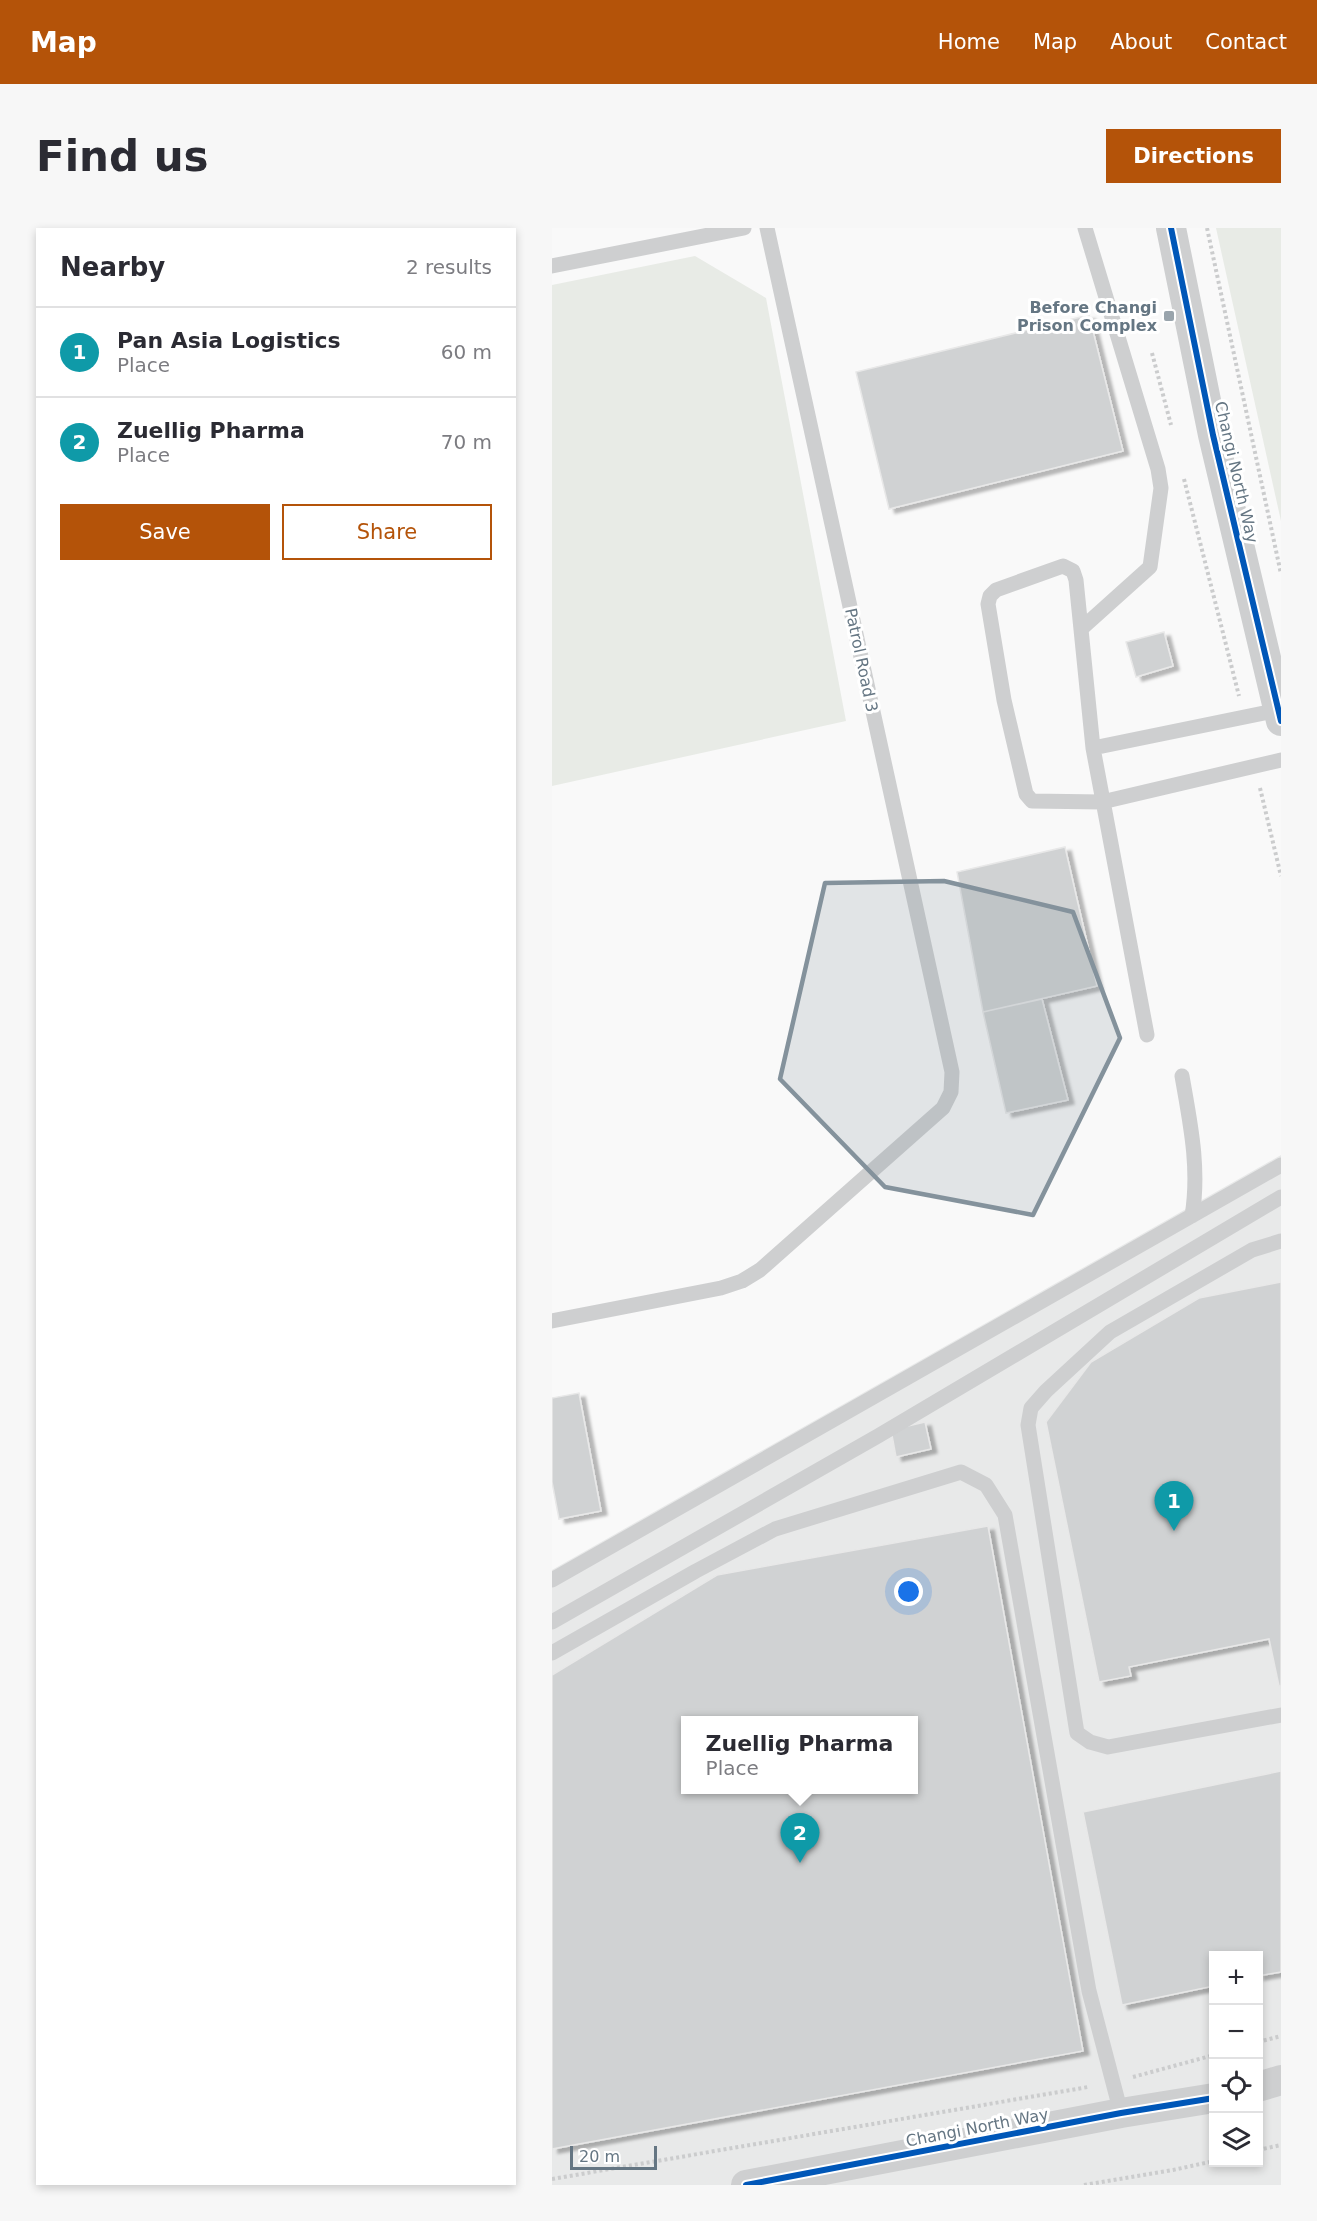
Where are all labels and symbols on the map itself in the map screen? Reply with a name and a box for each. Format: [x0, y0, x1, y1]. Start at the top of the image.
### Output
place label: Before Changi Prison Complex [1017, 298, 1158, 335]
marker: Before Changi Prison Complex [1162, 309, 1176, 323]
street label: Changi North Way [1211, 399, 1262, 545]
street label: Patrol Road 3 [841, 606, 882, 714]
pin: 1 [1154, 1482, 1194, 1531]
your location [894, 1577, 923, 1606]
pin: 2 [780, 1814, 820, 1863]
street label: Changi North Way [904, 2104, 1050, 2151]
scale bar [570, 2143, 657, 2170]

